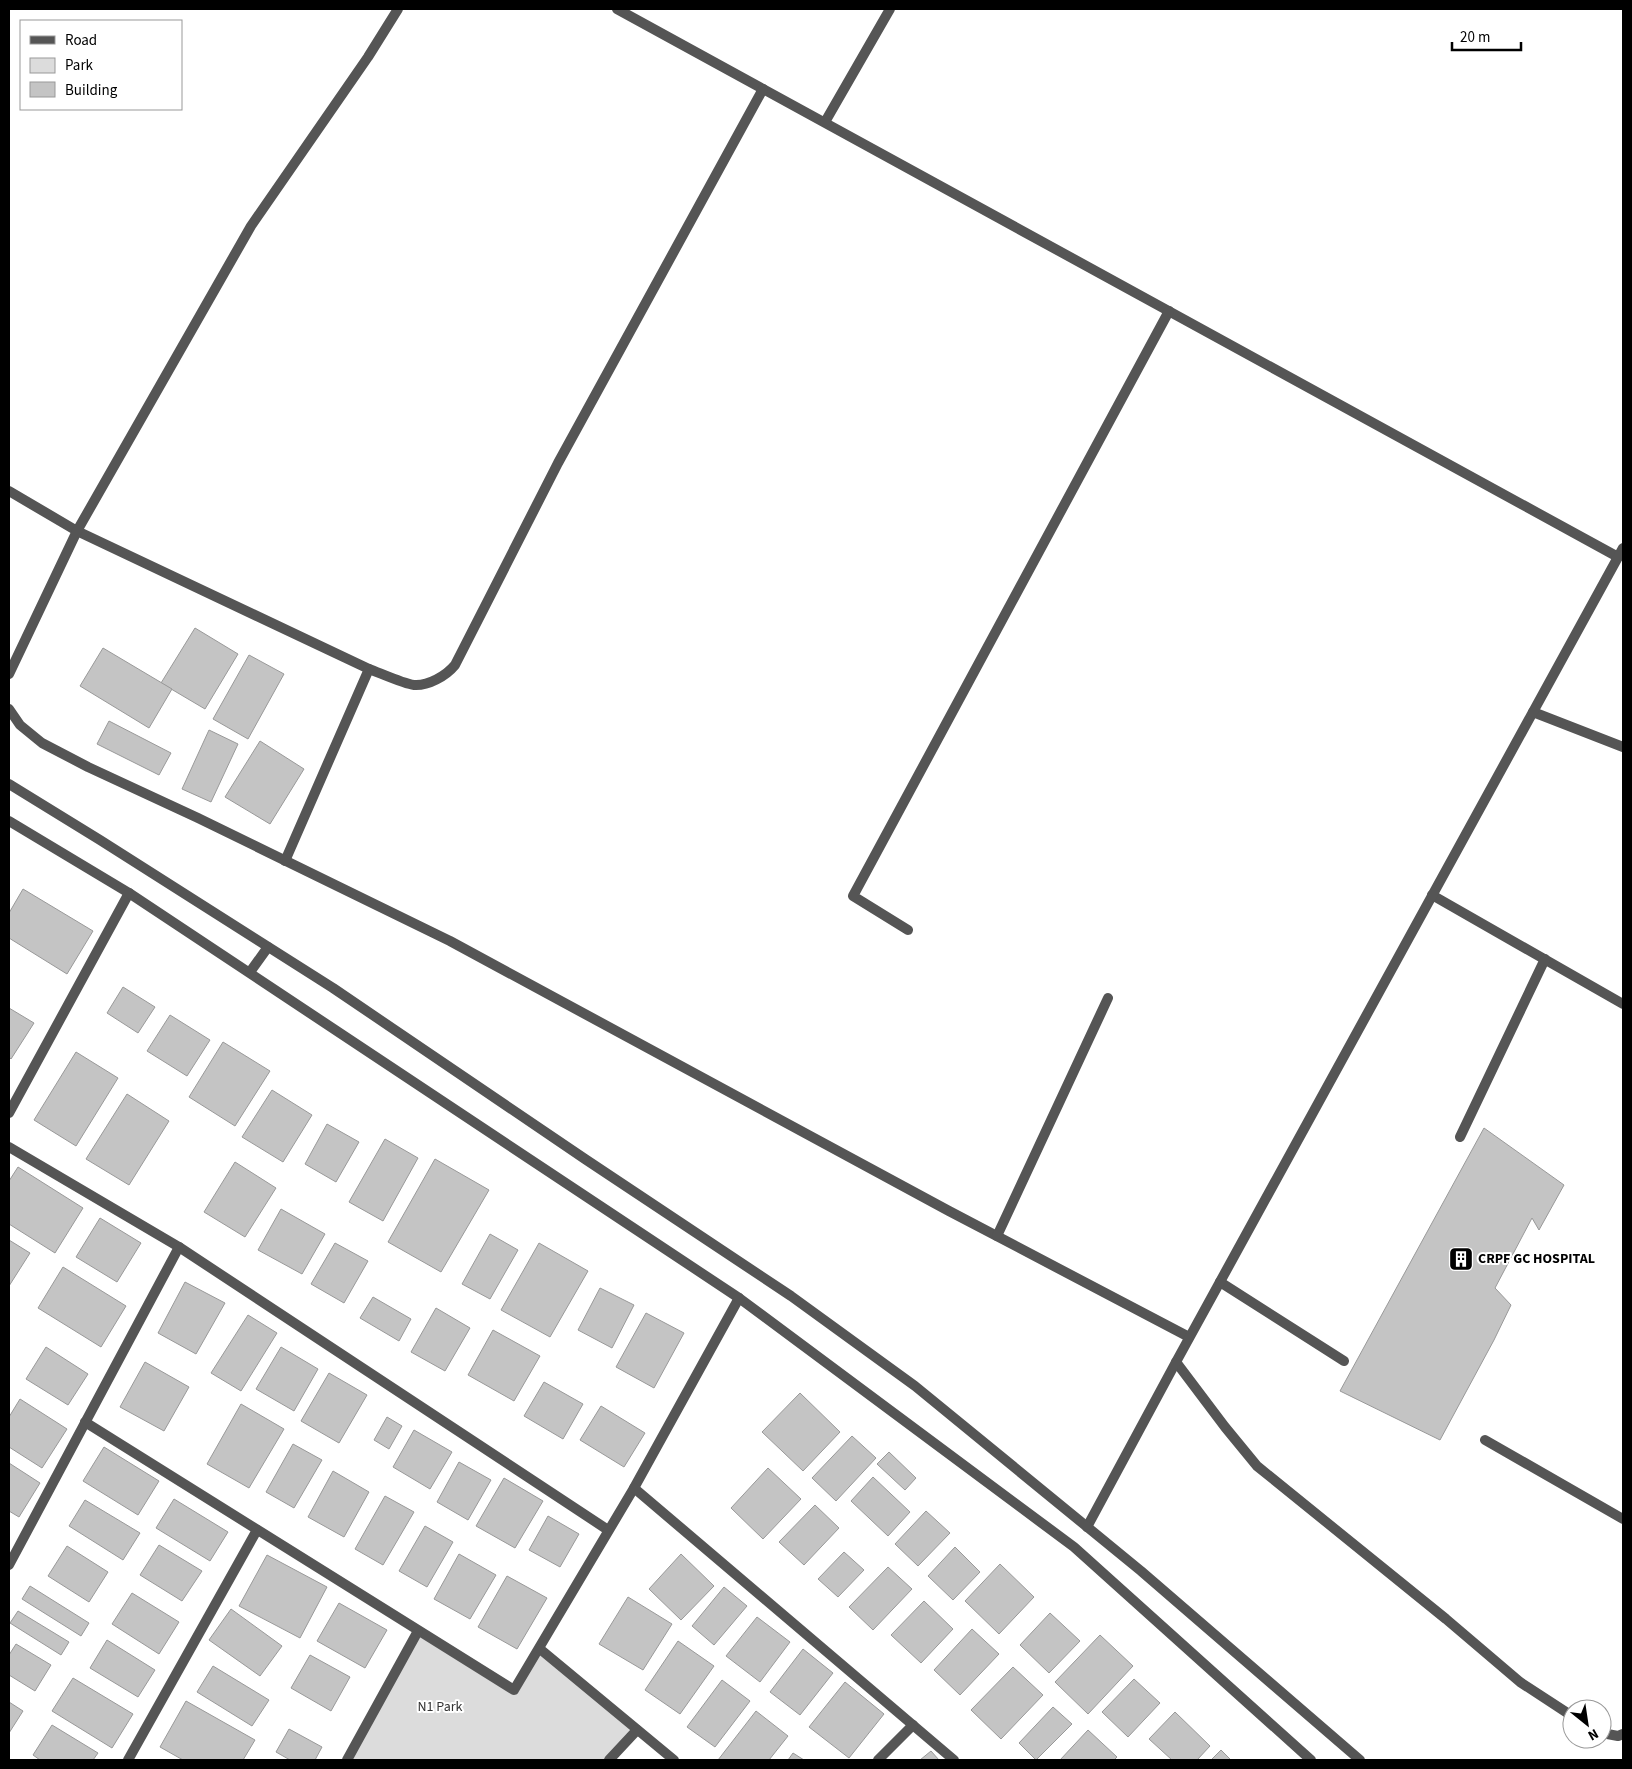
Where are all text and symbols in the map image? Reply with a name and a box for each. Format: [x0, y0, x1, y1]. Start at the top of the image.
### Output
legend [20, 20, 182, 110]
scale bar [1452, 20, 1521, 52]
text: 20 m [1460, 27, 1490, 48]
text: Road [65, 30, 97, 51]
text: Park [65, 55, 94, 76]
text: Building [65, 80, 118, 101]
building icon: CRPF GC HOSPITAL [1448, 1246, 1474, 1272]
place label: CRPF GC HOSPITAL [1478, 1249, 1595, 1269]
park label: N1 Park [418, 1697, 463, 1717]
north arrow [1562, 1699, 1612, 1749]
text: N [1584, 1723, 1602, 1745]

